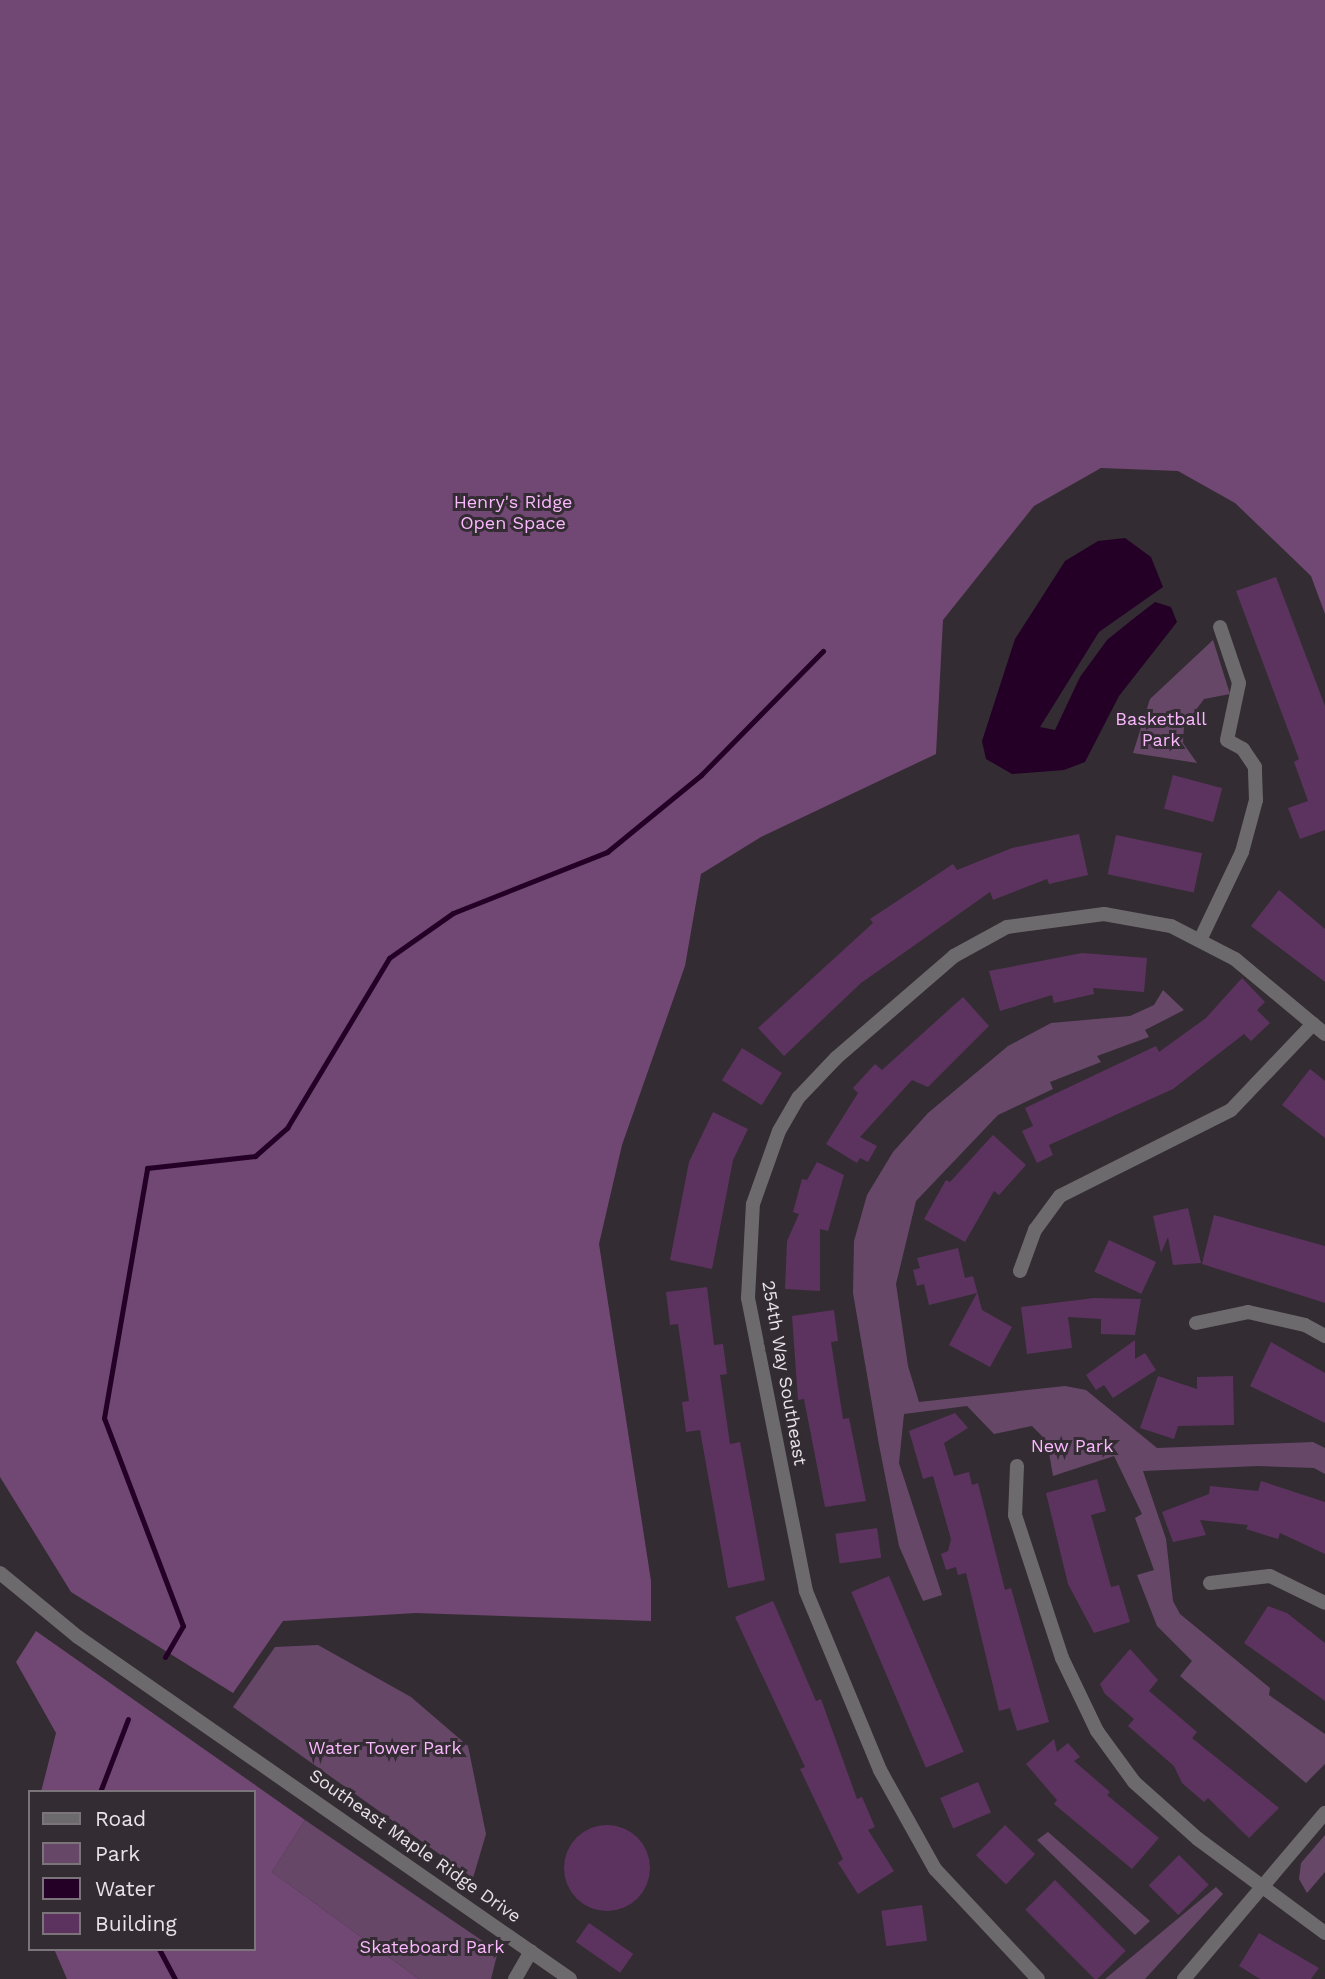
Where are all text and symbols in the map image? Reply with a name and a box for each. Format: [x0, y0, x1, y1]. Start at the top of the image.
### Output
park label: Henry's Ridge Open Space [454, 492, 572, 534]
park label: Basketball Park [1115, 709, 1207, 752]
street label: 254th Way Southeast [757, 1278, 811, 1468]
park label: New Park [1030, 1435, 1114, 1457]
park label: Water Tower Park [308, 1737, 462, 1759]
street label: Southeast Maple Ridge Drive [305, 1764, 525, 1928]
legend [28, 1790, 256, 1951]
text: Road [95, 1806, 146, 1831]
text: Park [95, 1841, 140, 1866]
text: Water [95, 1876, 155, 1901]
text: Building [95, 1911, 177, 1936]
park label: Skateboard Park [360, 1936, 504, 1958]

